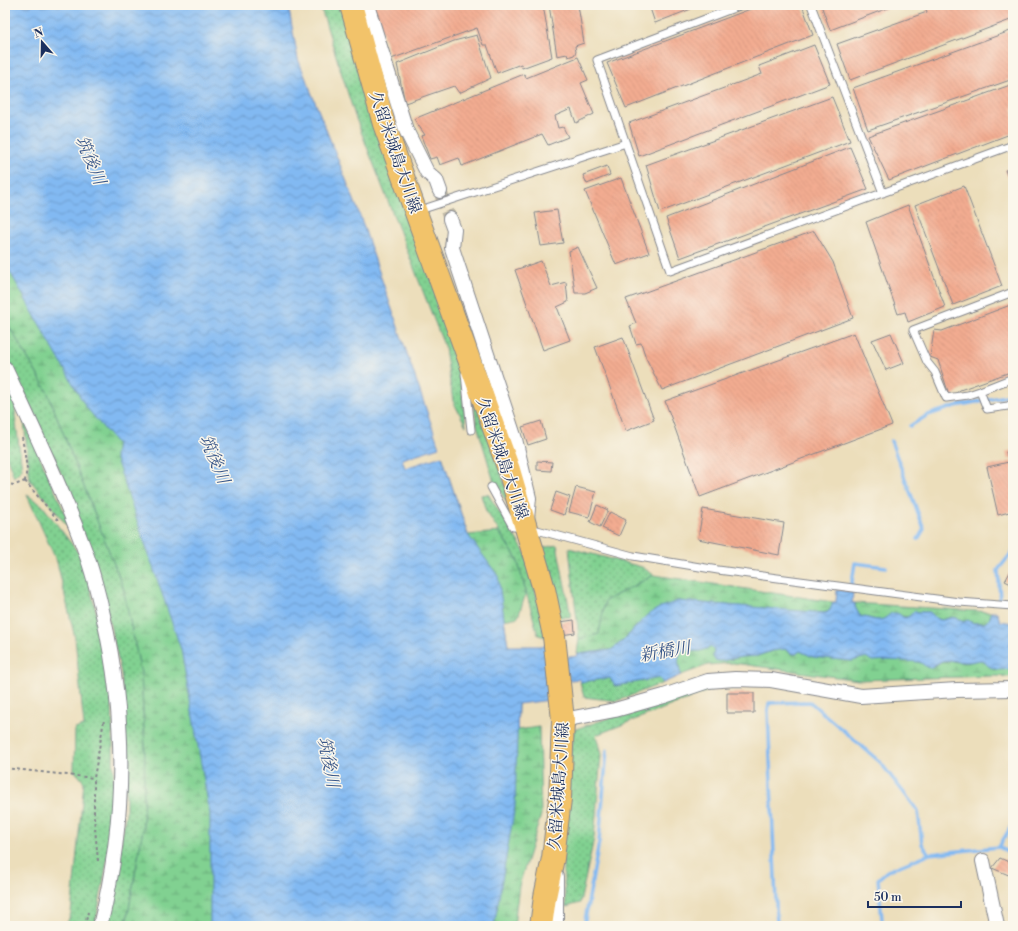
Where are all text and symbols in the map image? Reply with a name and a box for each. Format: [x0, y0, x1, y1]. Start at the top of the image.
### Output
north arrow [22, 22, 62, 62]
text: N [32, 25, 46, 42]
street label: 久留米城島大川線 [365, 89, 425, 216]
water label: 筑後川 [70, 133, 111, 190]
street label: 久留米城島大川線 [472, 395, 532, 522]
water label: 筑後川 [194, 432, 235, 489]
water label: 新橋川 [638, 637, 694, 667]
street label: 久留米城島大川線 [545, 722, 573, 851]
water label: 筑後川 [312, 735, 344, 791]
scale bar [868, 883, 961, 909]
text: 50 m [874, 890, 902, 905]

